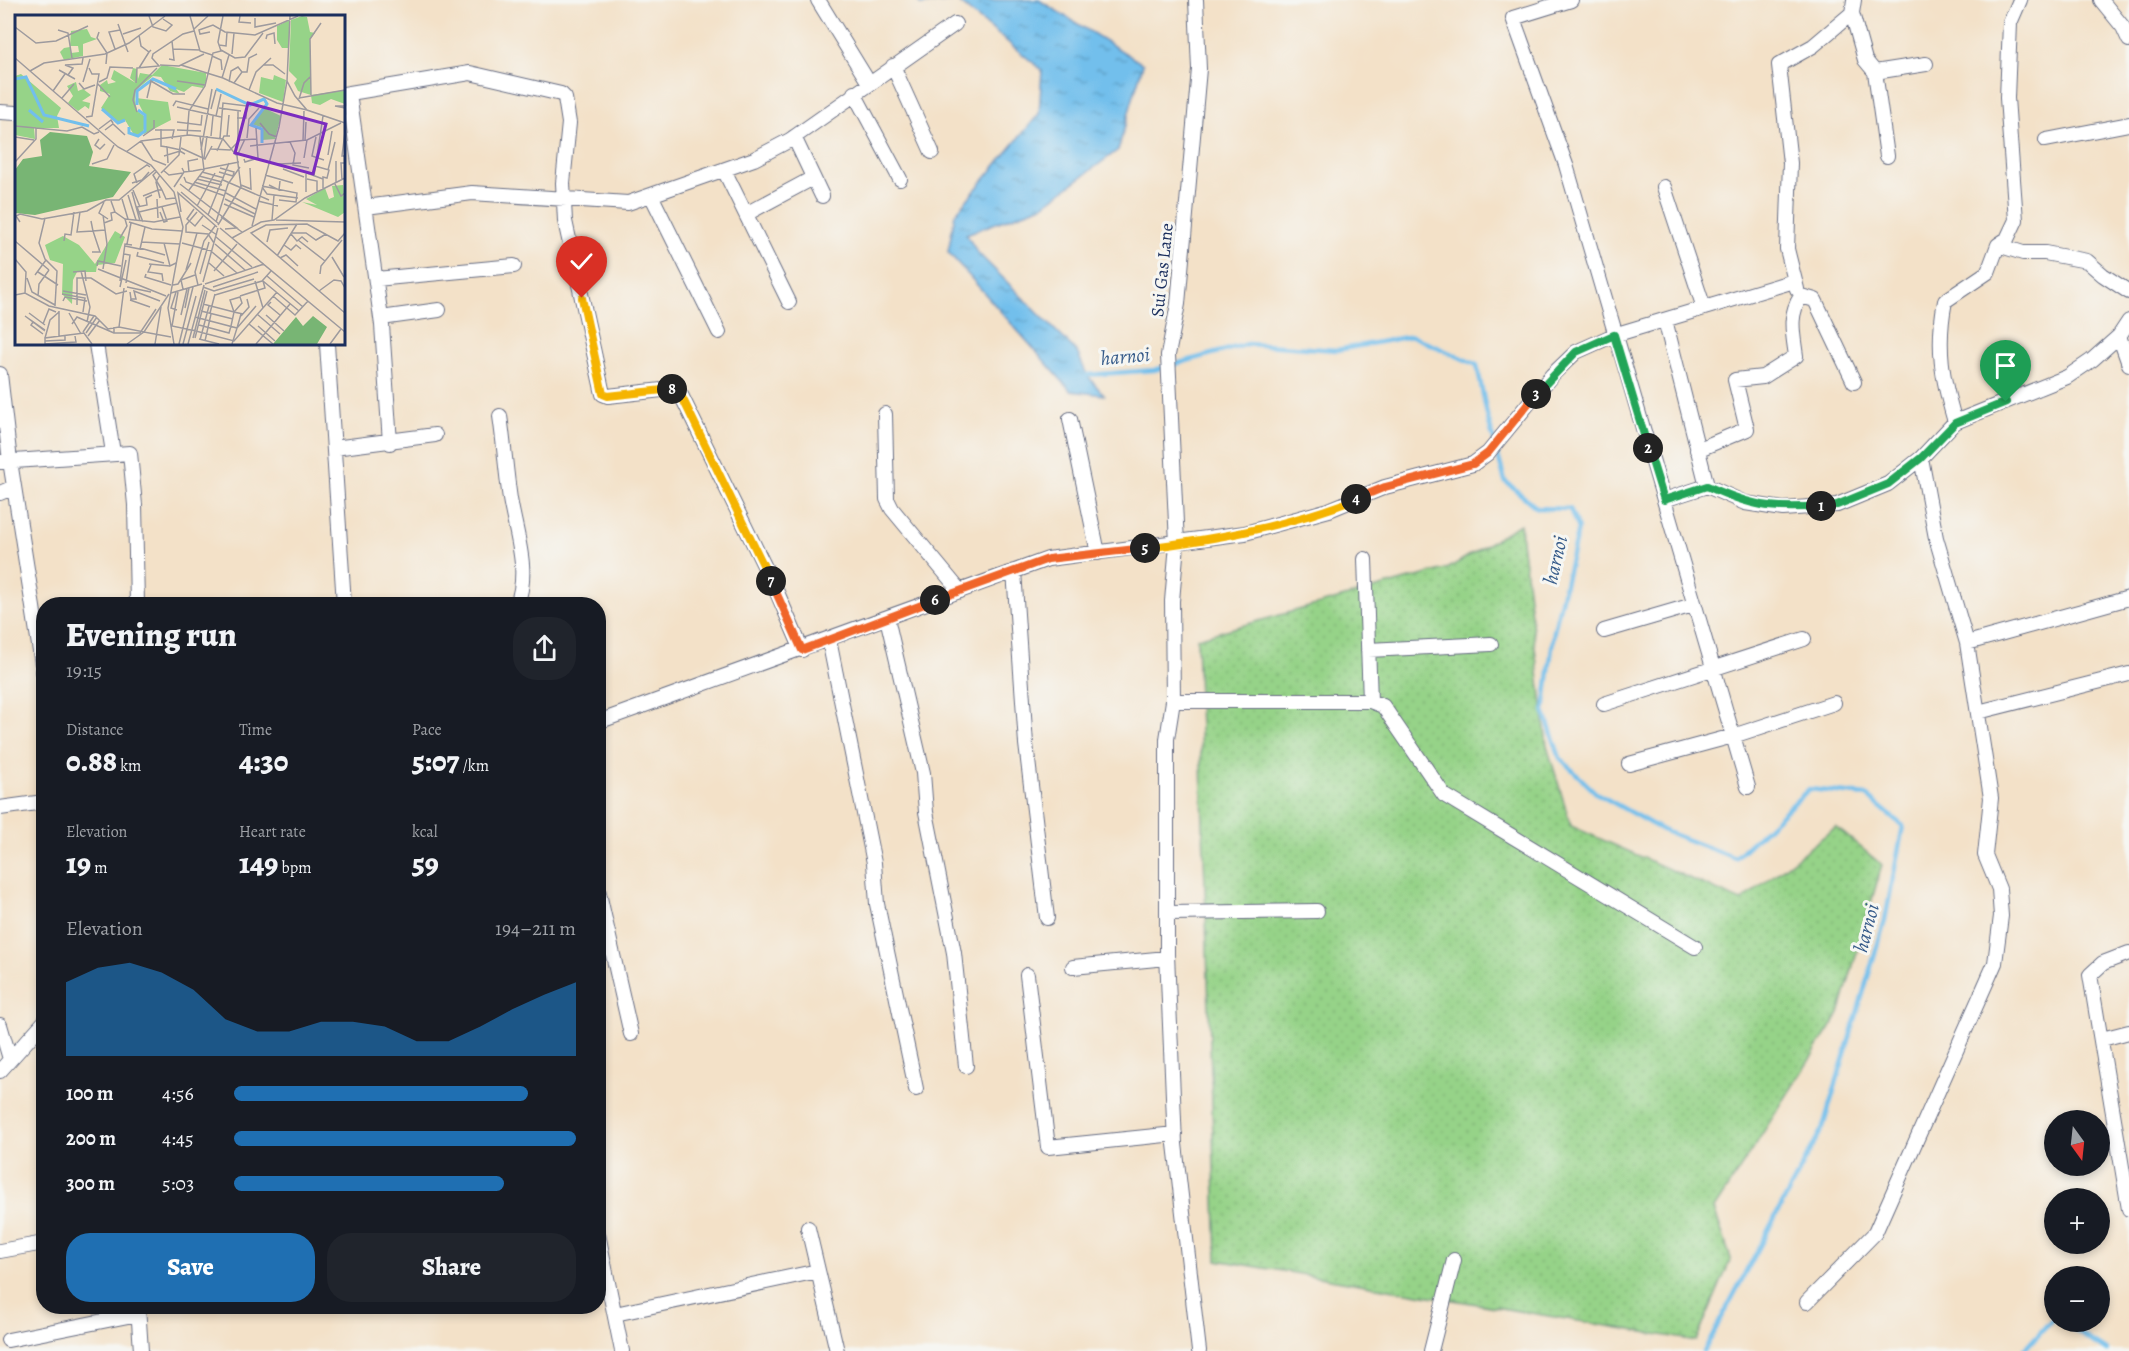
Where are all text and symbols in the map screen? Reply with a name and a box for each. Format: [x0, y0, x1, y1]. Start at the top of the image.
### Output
inset map [15, 15, 345, 345]
street label: Sui Gas Lane [1145, 222, 1179, 318]
pin [556, 236, 607, 298]
icon: check [565, 245, 598, 278]
pin [1980, 340, 2031, 402]
water label: harnoi [1099, 341, 1151, 372]
icon: arrive [1989, 349, 2022, 382]
pin: 8 [657, 374, 687, 404]
text: 8 [668, 378, 676, 400]
pin: 3 [1521, 379, 1551, 409]
text: 3 [1533, 383, 1539, 405]
pin: 2 [1633, 433, 1663, 463]
text: 2 [1644, 437, 1652, 459]
pin: 4 [1341, 484, 1371, 514]
text: 4 [1352, 488, 1360, 510]
pin: 1 [1806, 491, 1836, 521]
text: 1 [1818, 495, 1824, 517]
pin: 5 [1130, 533, 1160, 563]
water label: harnoi [1537, 533, 1574, 587]
text: 5 [1142, 537, 1148, 559]
pin: 7 [756, 566, 786, 596]
text: 7 [768, 570, 774, 592]
pin: 6 [920, 585, 950, 615]
text: 6 [931, 589, 939, 611]
text: Evening run [66, 612, 237, 657]
button: share [513, 617, 576, 680]
text: 19:15 [66, 657, 102, 684]
text: Distance [66, 719, 123, 741]
text: Time [239, 719, 272, 741]
text: Pace [412, 719, 442, 741]
text: 0.88 [66, 741, 117, 781]
text: 4:30 [239, 741, 288, 781]
text: 5:07 [412, 741, 459, 781]
text: km [117, 755, 141, 777]
text: /km [459, 755, 489, 777]
text: Elevation [66, 821, 127, 843]
text: Heart rate [239, 821, 306, 843]
text: kcal [412, 821, 438, 843]
text: 19 [66, 843, 91, 883]
text: 149 [239, 843, 278, 883]
text: 59 [412, 843, 439, 883]
text: m [91, 857, 108, 879]
text: bpm [278, 857, 311, 879]
water label: harnoi [1847, 901, 1886, 955]
text: Elevation [66, 915, 143, 942]
text: 194–211 m [495, 915, 576, 942]
text: 100 m [66, 1080, 114, 1107]
text: 4:56 [162, 1080, 194, 1107]
north arrow [2044, 1110, 2110, 1176]
map controls [2044, 1110, 2110, 1332]
text: 200 m [66, 1125, 116, 1152]
text: 4:45 [162, 1125, 193, 1152]
text: 300 m [66, 1170, 115, 1197]
text: 5:03 [162, 1170, 194, 1197]
button: + [2044, 1188, 2110, 1254]
button: Save [66, 1233, 315, 1302]
button: Share [327, 1233, 576, 1302]
button: − [2044, 1266, 2110, 1332]

